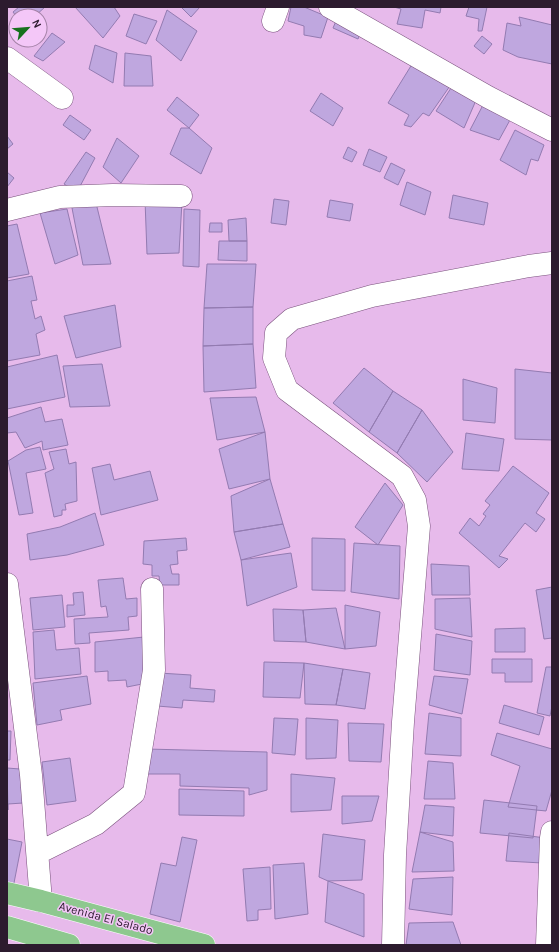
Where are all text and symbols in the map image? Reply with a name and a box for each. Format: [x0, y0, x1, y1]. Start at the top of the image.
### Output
north arrow [8, 8, 48, 48]
text: N [29, 17, 44, 30]
street label: Avenida El Salado [58, 899, 154, 937]

